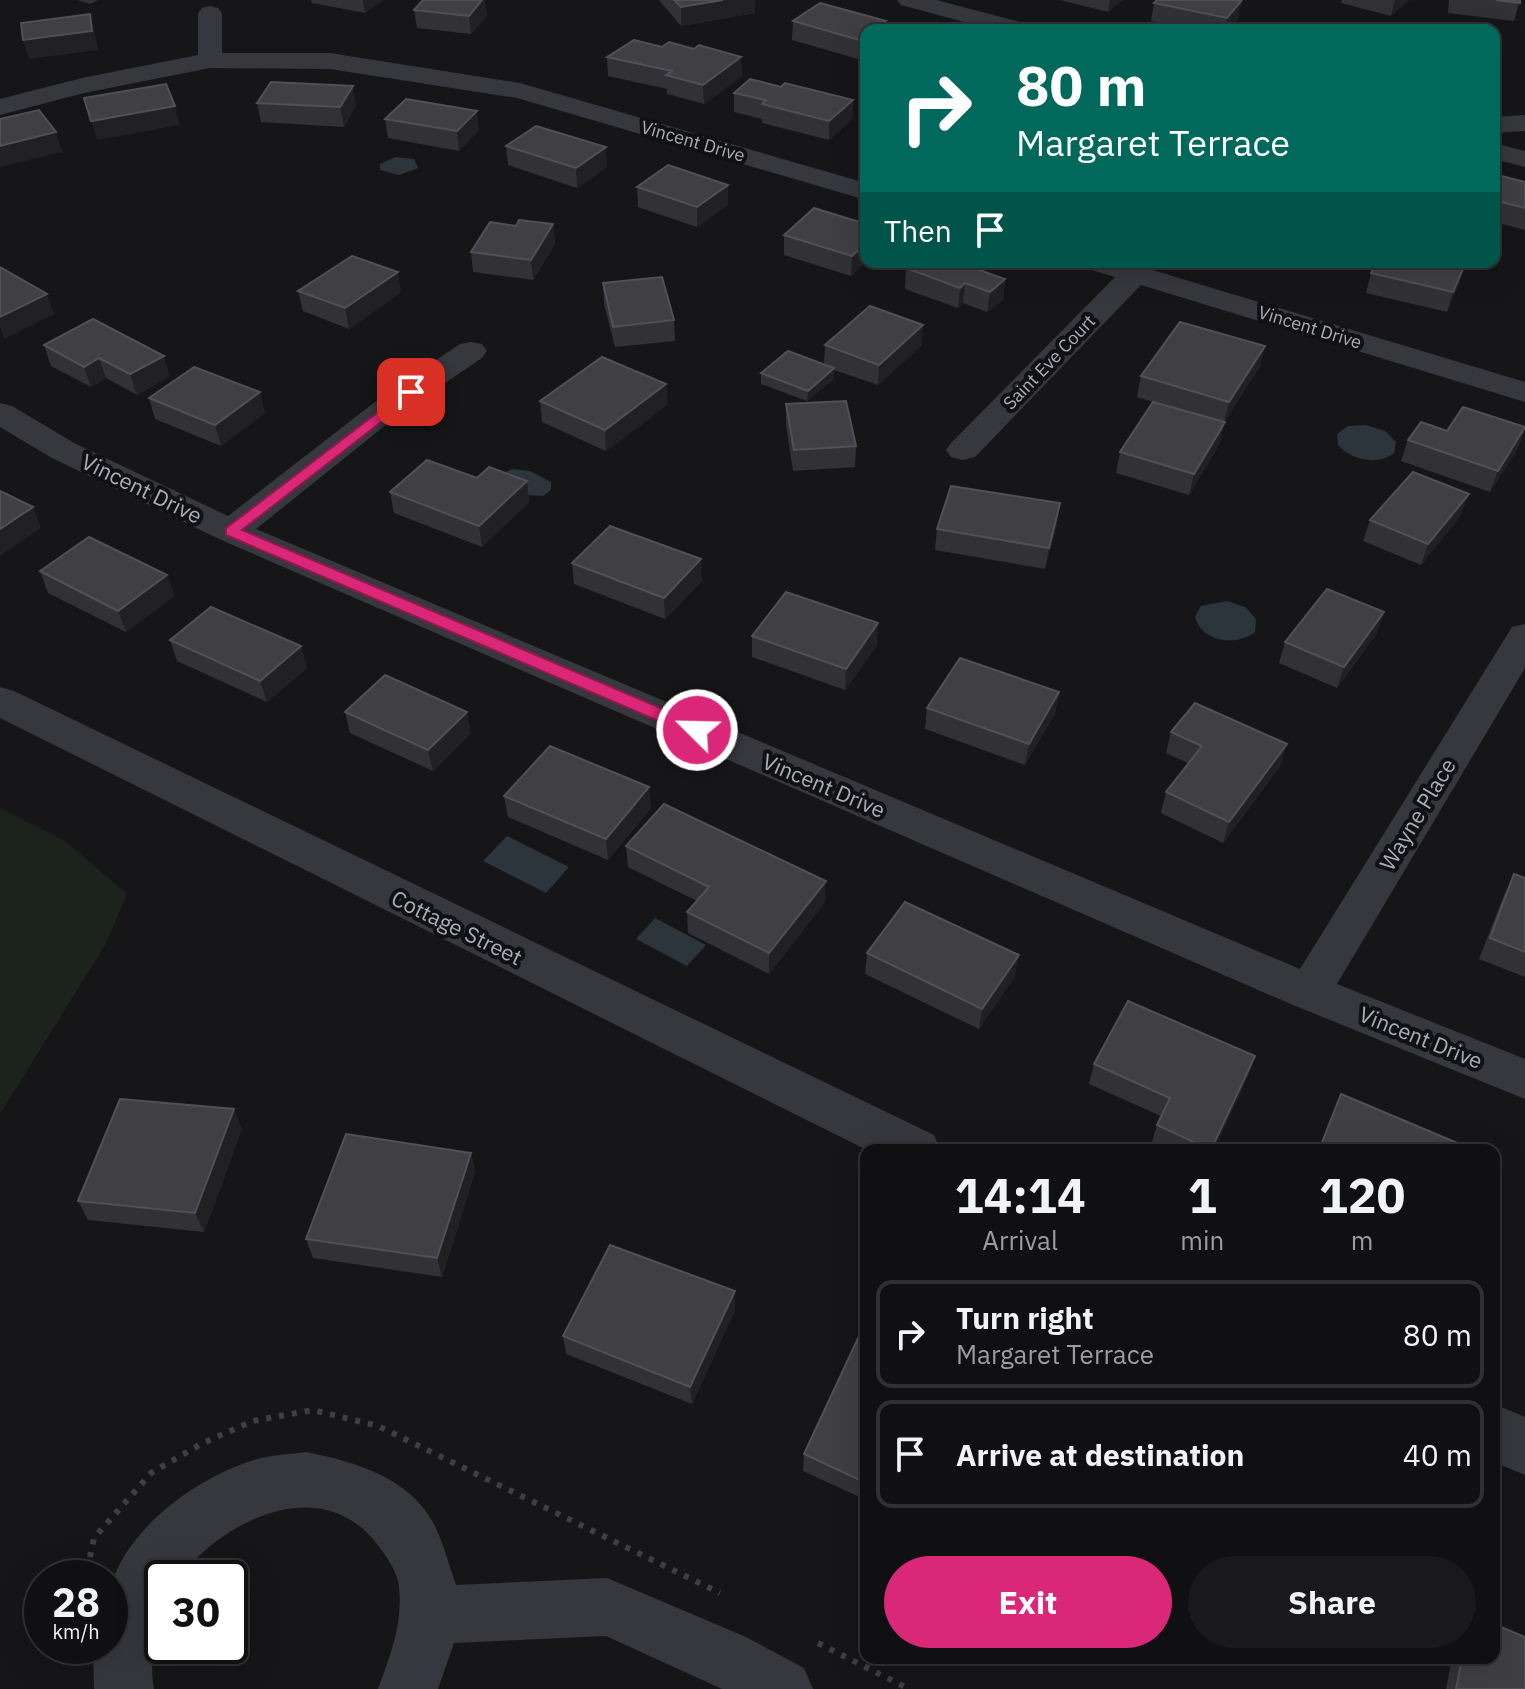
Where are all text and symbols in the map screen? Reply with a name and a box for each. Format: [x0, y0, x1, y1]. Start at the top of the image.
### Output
text: 80 m [1016, 49, 1146, 121]
icon: right [884, 56, 988, 160]
street label: Vincent Drive [638, 115, 748, 167]
text: Margaret Terrace [1016, 119, 1290, 166]
icon: arrive [968, 208, 1012, 252]
text: Then [884, 211, 952, 250]
street label: Vincent Drive [1255, 300, 1365, 354]
street label: Saint Eve Court [998, 310, 1100, 414]
pin [377, 358, 445, 426]
icon: arrive [389, 370, 433, 414]
street label: Vincent Drive [77, 446, 207, 530]
position arrow [655, 688, 739, 772]
street label: Vincent Drive [758, 746, 890, 824]
street label: Wayne Place [1372, 753, 1462, 875]
street label: Cottage Street [387, 883, 527, 971]
street label: Vincent Drive [1355, 999, 1487, 1075]
text: 14:14 [955, 1164, 1086, 1226]
text: 1 [1188, 1164, 1217, 1226]
text: 120 [1319, 1164, 1405, 1226]
text: Arrival [982, 1223, 1058, 1257]
text: min [1180, 1223, 1224, 1257]
text: m [1351, 1223, 1373, 1257]
text: Turn right [956, 1298, 1094, 1337]
icon: right [888, 1312, 932, 1356]
text: 80 m [1403, 1315, 1472, 1354]
text: Margaret Terrace [956, 1337, 1154, 1371]
icon: arrive [888, 1432, 932, 1476]
text: Arrive at destination [956, 1435, 1244, 1474]
text: 40 m [1403, 1435, 1472, 1474]
button: Exit [884, 1556, 1172, 1648]
button: Share [1188, 1556, 1476, 1648]
speed limit sign: 30 [144, 1560, 248, 1664]
text: 28 [52, 1576, 100, 1628]
text: km/h [52, 1618, 100, 1645]

